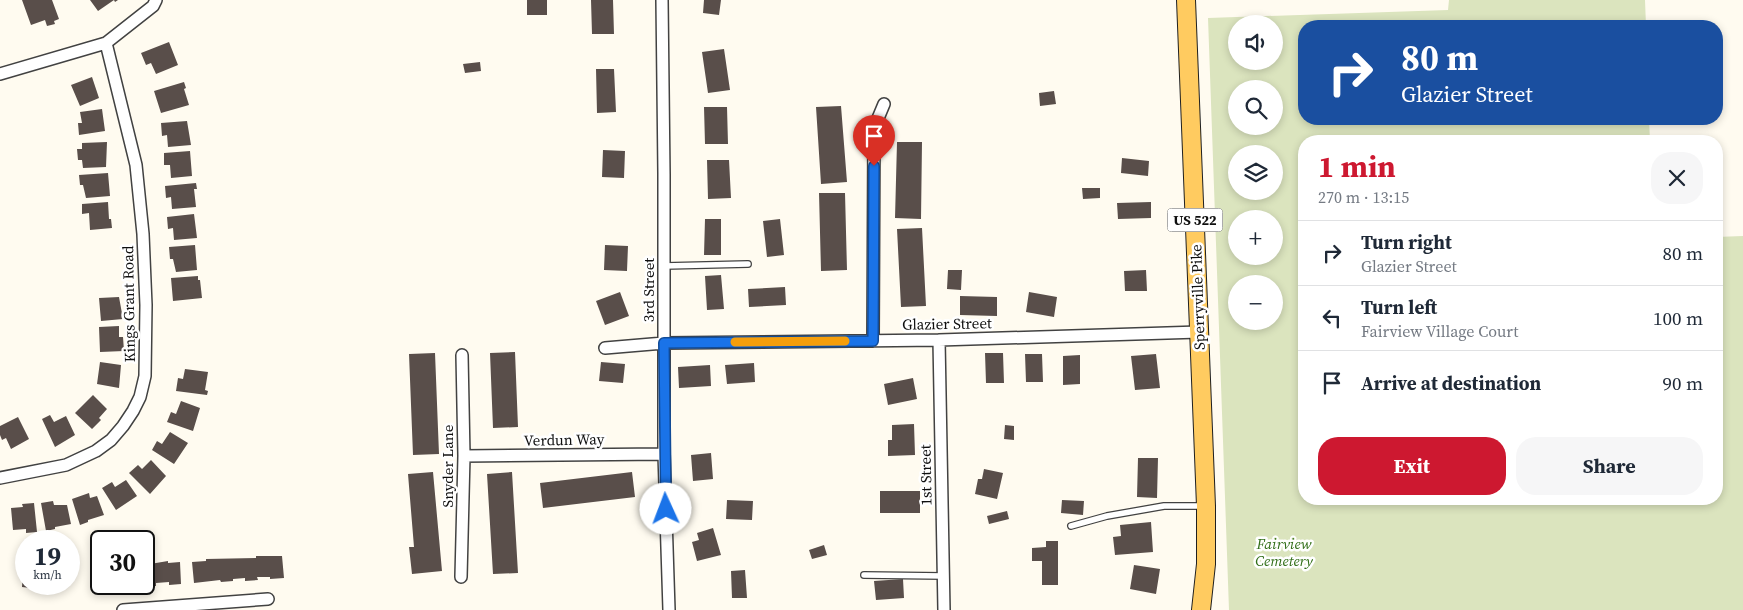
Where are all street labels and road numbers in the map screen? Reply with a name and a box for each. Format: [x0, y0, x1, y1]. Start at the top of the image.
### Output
road number: US 522 [1168, 208, 1222, 232]
street label: Sperryville Pike [1185, 243, 1210, 350]
street label: Kings Grant Road [117, 245, 140, 363]
street label: 3rd Street [638, 258, 659, 322]
street label: Glazier Street [902, 312, 992, 335]
street label: Snyder Lane [437, 424, 458, 507]
street label: Verdun Way [523, 428, 605, 451]
street label: 1st Street [914, 444, 937, 506]

